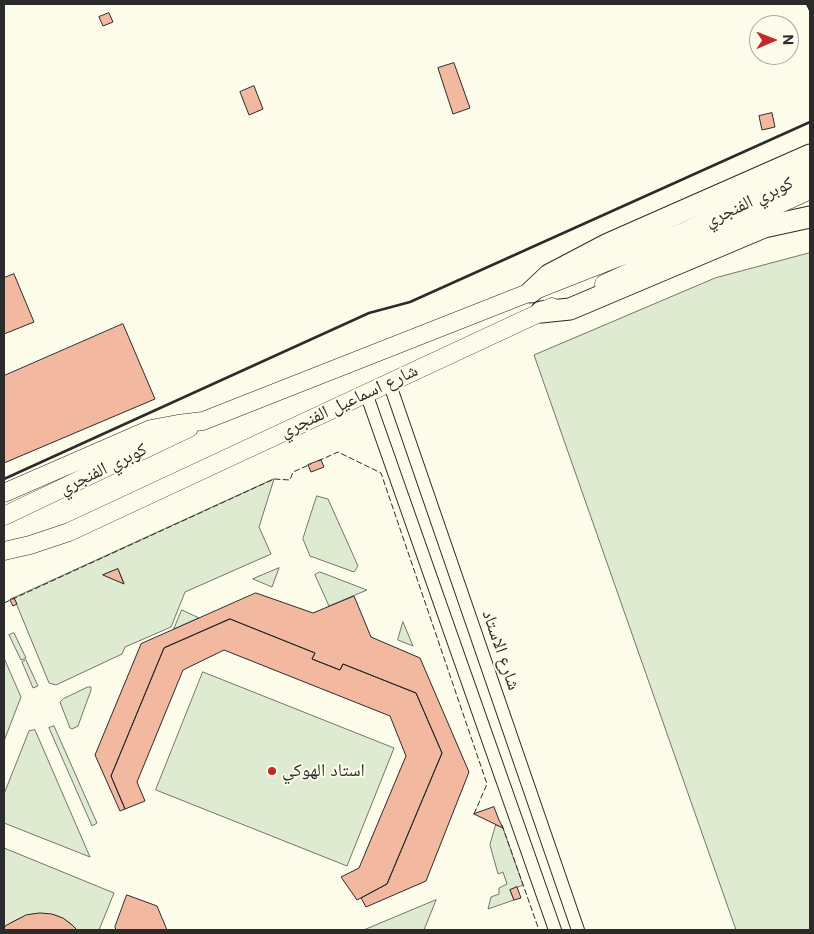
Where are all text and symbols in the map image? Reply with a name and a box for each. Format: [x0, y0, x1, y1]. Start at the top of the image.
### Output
north arrow [749, 15, 799, 65]
text: N [780, 34, 797, 45]
street label: كوبري الفنجري [701, 172, 797, 232]
street label: شارع اسماعيل الفنجري [277, 360, 421, 442]
street label: كوبري الفنجري [56, 438, 150, 500]
street label: شارع الاستاد [477, 607, 525, 693]
place label: استاد الهوكي [282, 760, 365, 782]
marker: استاد الهوكي [266, 765, 278, 777]

